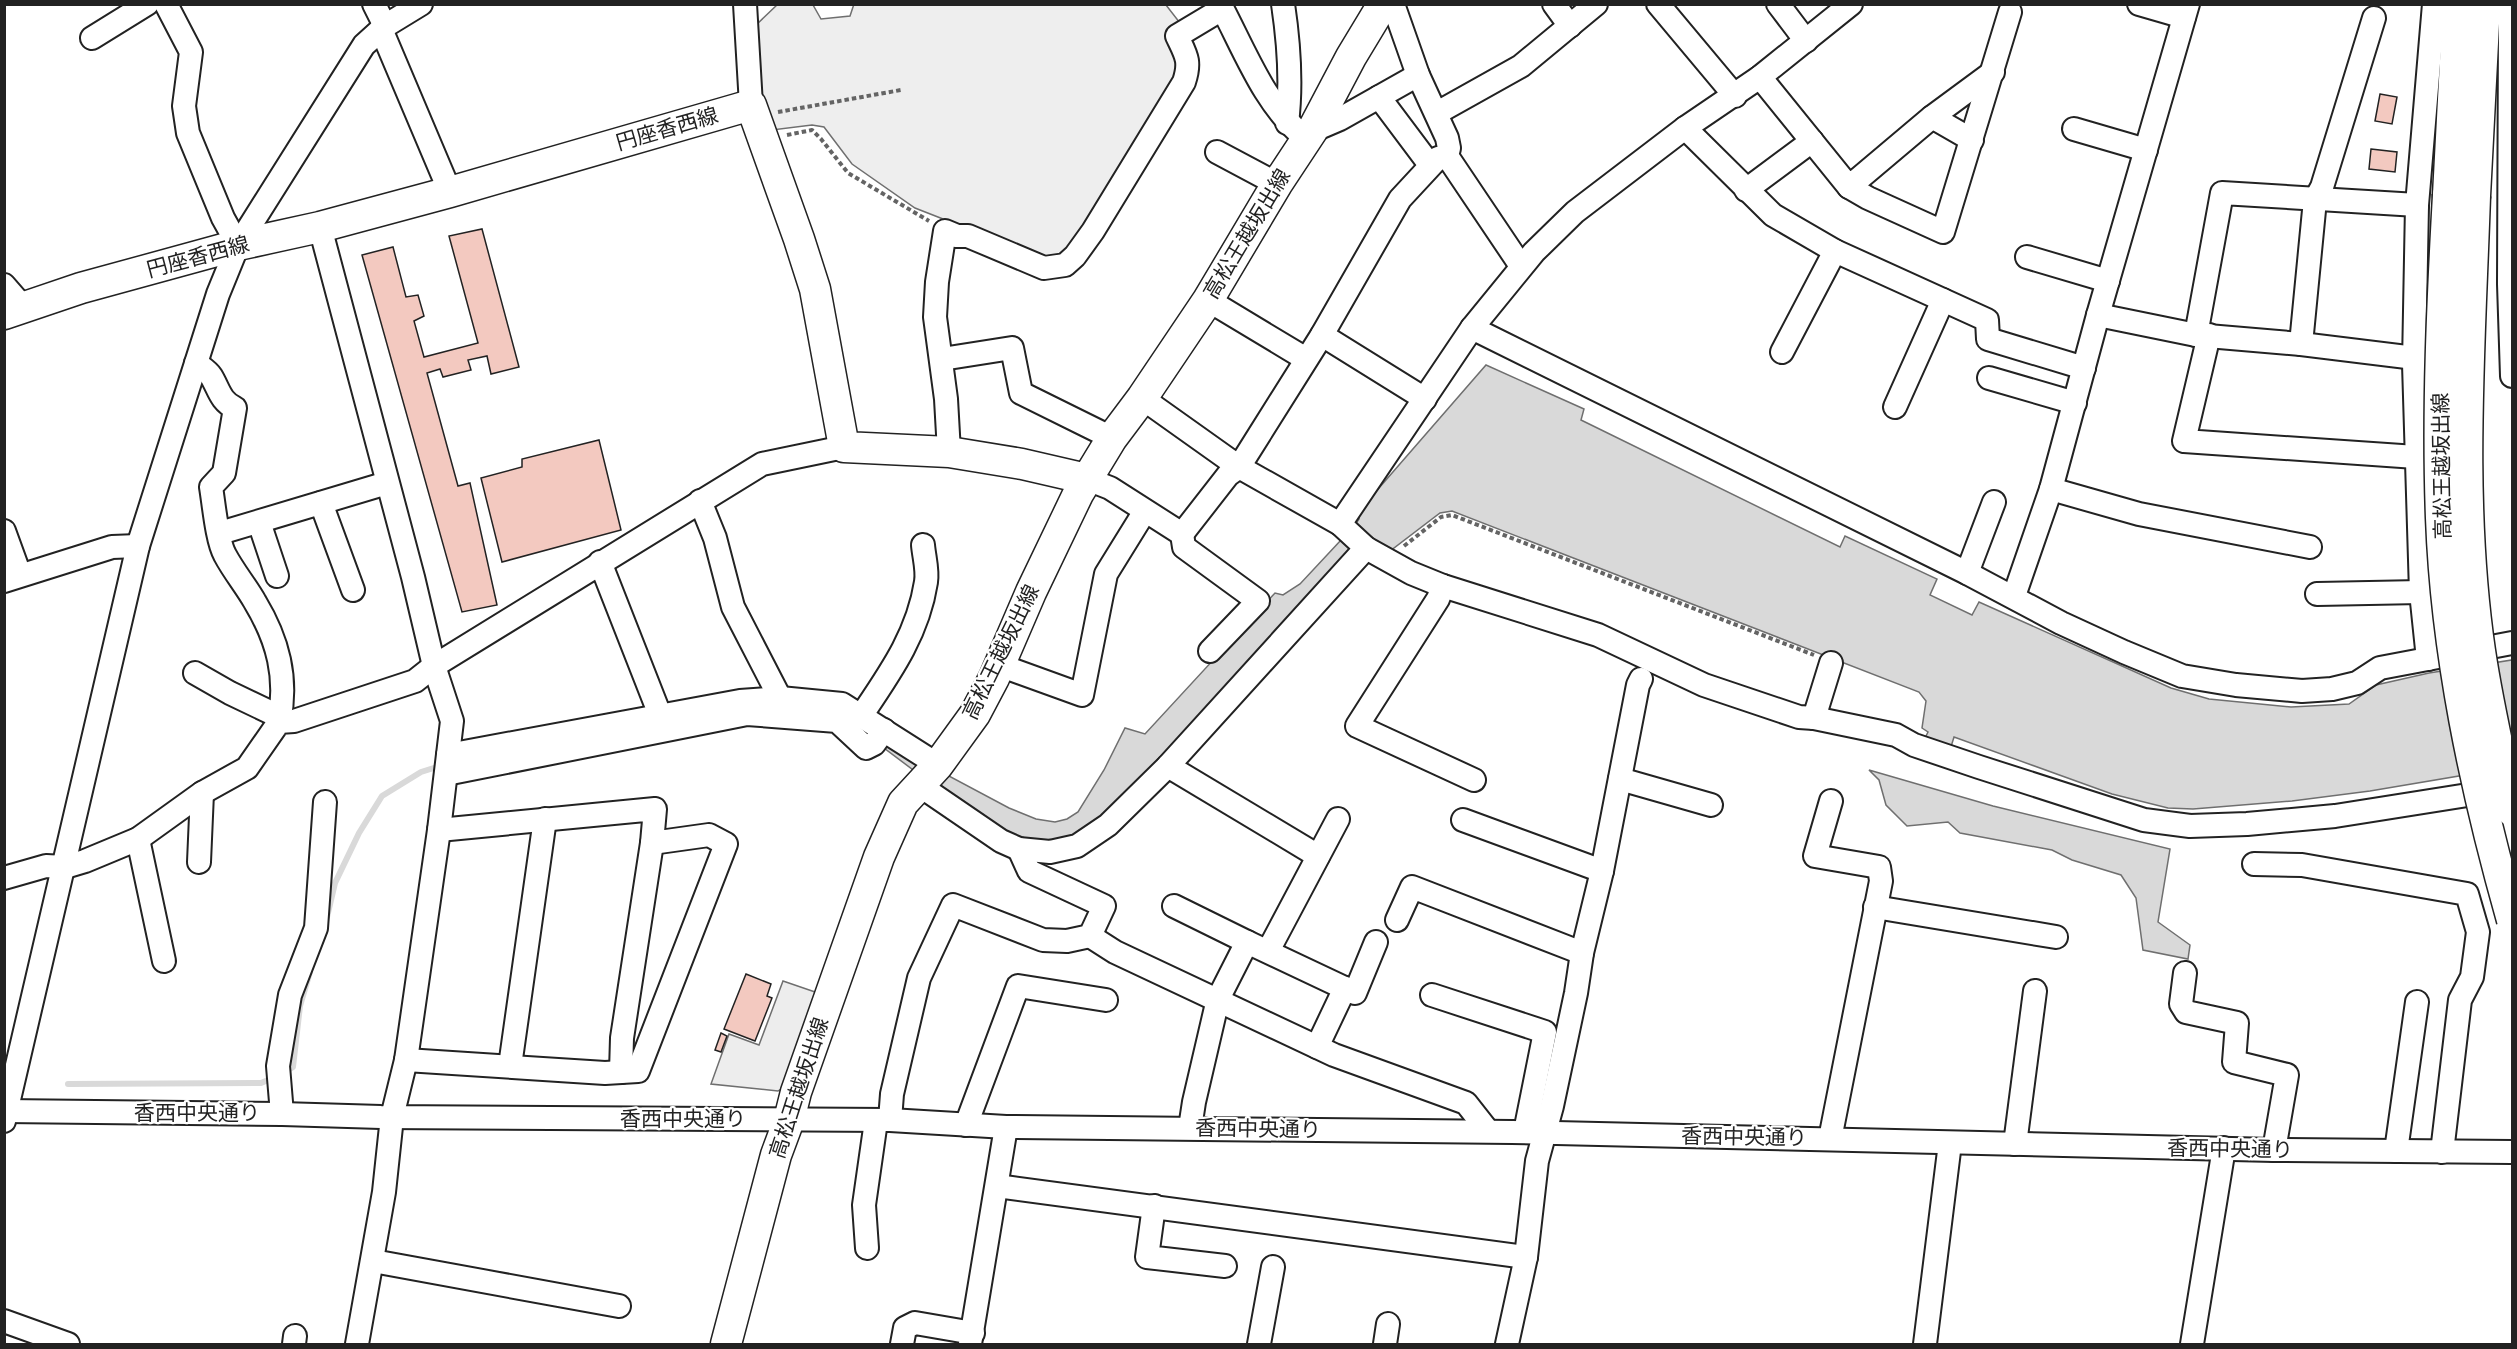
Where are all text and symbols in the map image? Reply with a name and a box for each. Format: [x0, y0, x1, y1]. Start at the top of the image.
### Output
street label: 円座香西線 [613, 101, 721, 157]
street label: 高松王越坂出線 [1197, 164, 1297, 304]
street label: 円座香西線 [144, 230, 252, 284]
street label: 高松王越坂出線 [2427, 392, 2457, 540]
street label: 高松王越坂出線 [956, 580, 1046, 724]
street label: 高松王越坂出線 [763, 1014, 835, 1162]
street label: 香西中央通り [134, 1099, 260, 1127]
street label: 香西中央通り [620, 1105, 746, 1133]
street label: 香西中央通り [1195, 1114, 1321, 1144]
street label: 香西中央通り [1681, 1122, 1807, 1152]
street label: 香西中央通り [2167, 1134, 2293, 1164]

